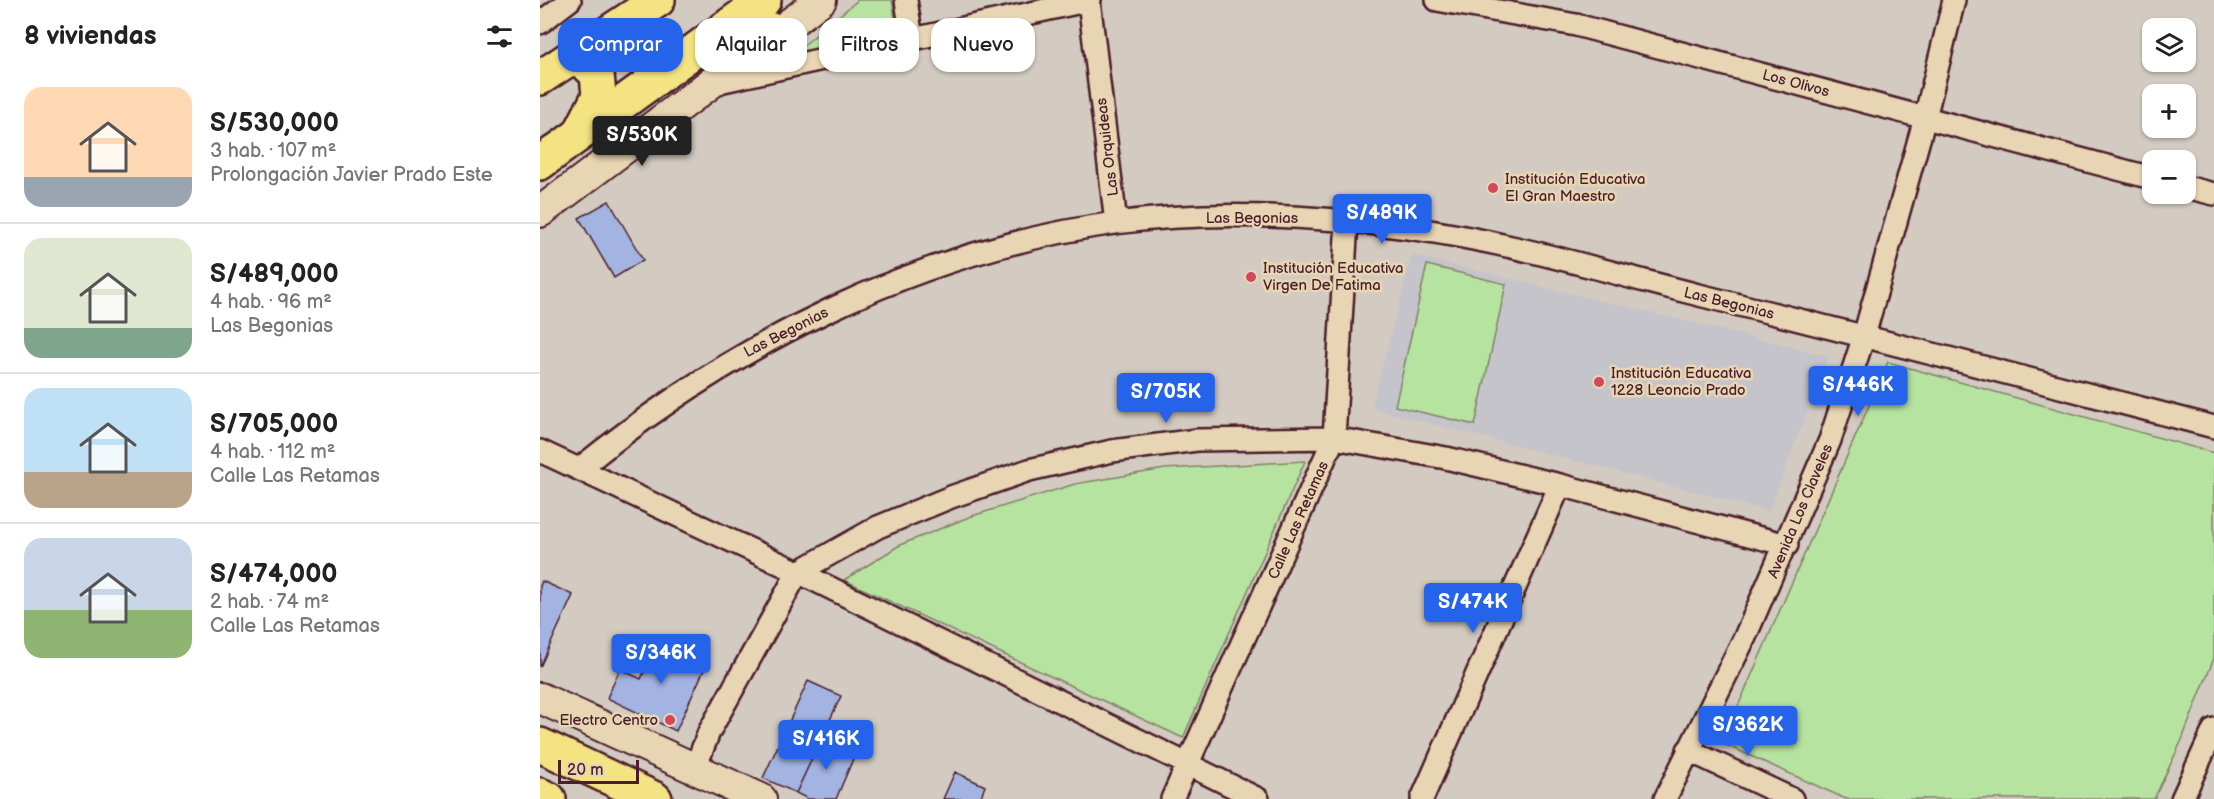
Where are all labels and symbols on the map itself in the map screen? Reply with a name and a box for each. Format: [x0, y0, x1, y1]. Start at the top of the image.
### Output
street label: Los Olivos [1760, 65, 1832, 102]
street label: Las Orquideas [1092, 96, 1123, 197]
pin: S/530K [593, 116, 691, 167]
place label: Institución Educativa El Gran Maestro [1505, 170, 1646, 206]
marker: Institución Educativa El Gran Maestro [1486, 181, 1500, 195]
pin: S/489K [1333, 194, 1431, 245]
street label: Las Begonias [1206, 209, 1299, 228]
place label: Institución Educativa Virgen De Fatima [1263, 259, 1404, 295]
marker: Institución Educativa Virgen De Fatima [1244, 270, 1258, 284]
street label: Las Begonias [1682, 283, 1777, 324]
street label: Las Begonias [741, 303, 832, 362]
place label: Institución Educativa 1228 Leoncio Prado [1611, 364, 1752, 400]
pin: S/446K [1809, 366, 1907, 417]
pin: S/705K [1117, 373, 1215, 424]
marker: Institución Educativa 1228 Leoncio Prado [1592, 375, 1606, 389]
street label: Avenida Los Claveles [1764, 441, 1838, 581]
street label: Calle Las Retamas [1264, 458, 1333, 582]
pin: S/474K [1424, 583, 1522, 634]
pin: S/346K [612, 634, 710, 685]
pin: S/362K [1699, 706, 1797, 757]
place label: Electro Centro [559, 711, 658, 730]
marker: Electro Centro [663, 713, 677, 727]
pin: S/416K [777, 720, 875, 771]
scale bar [558, 757, 639, 784]

